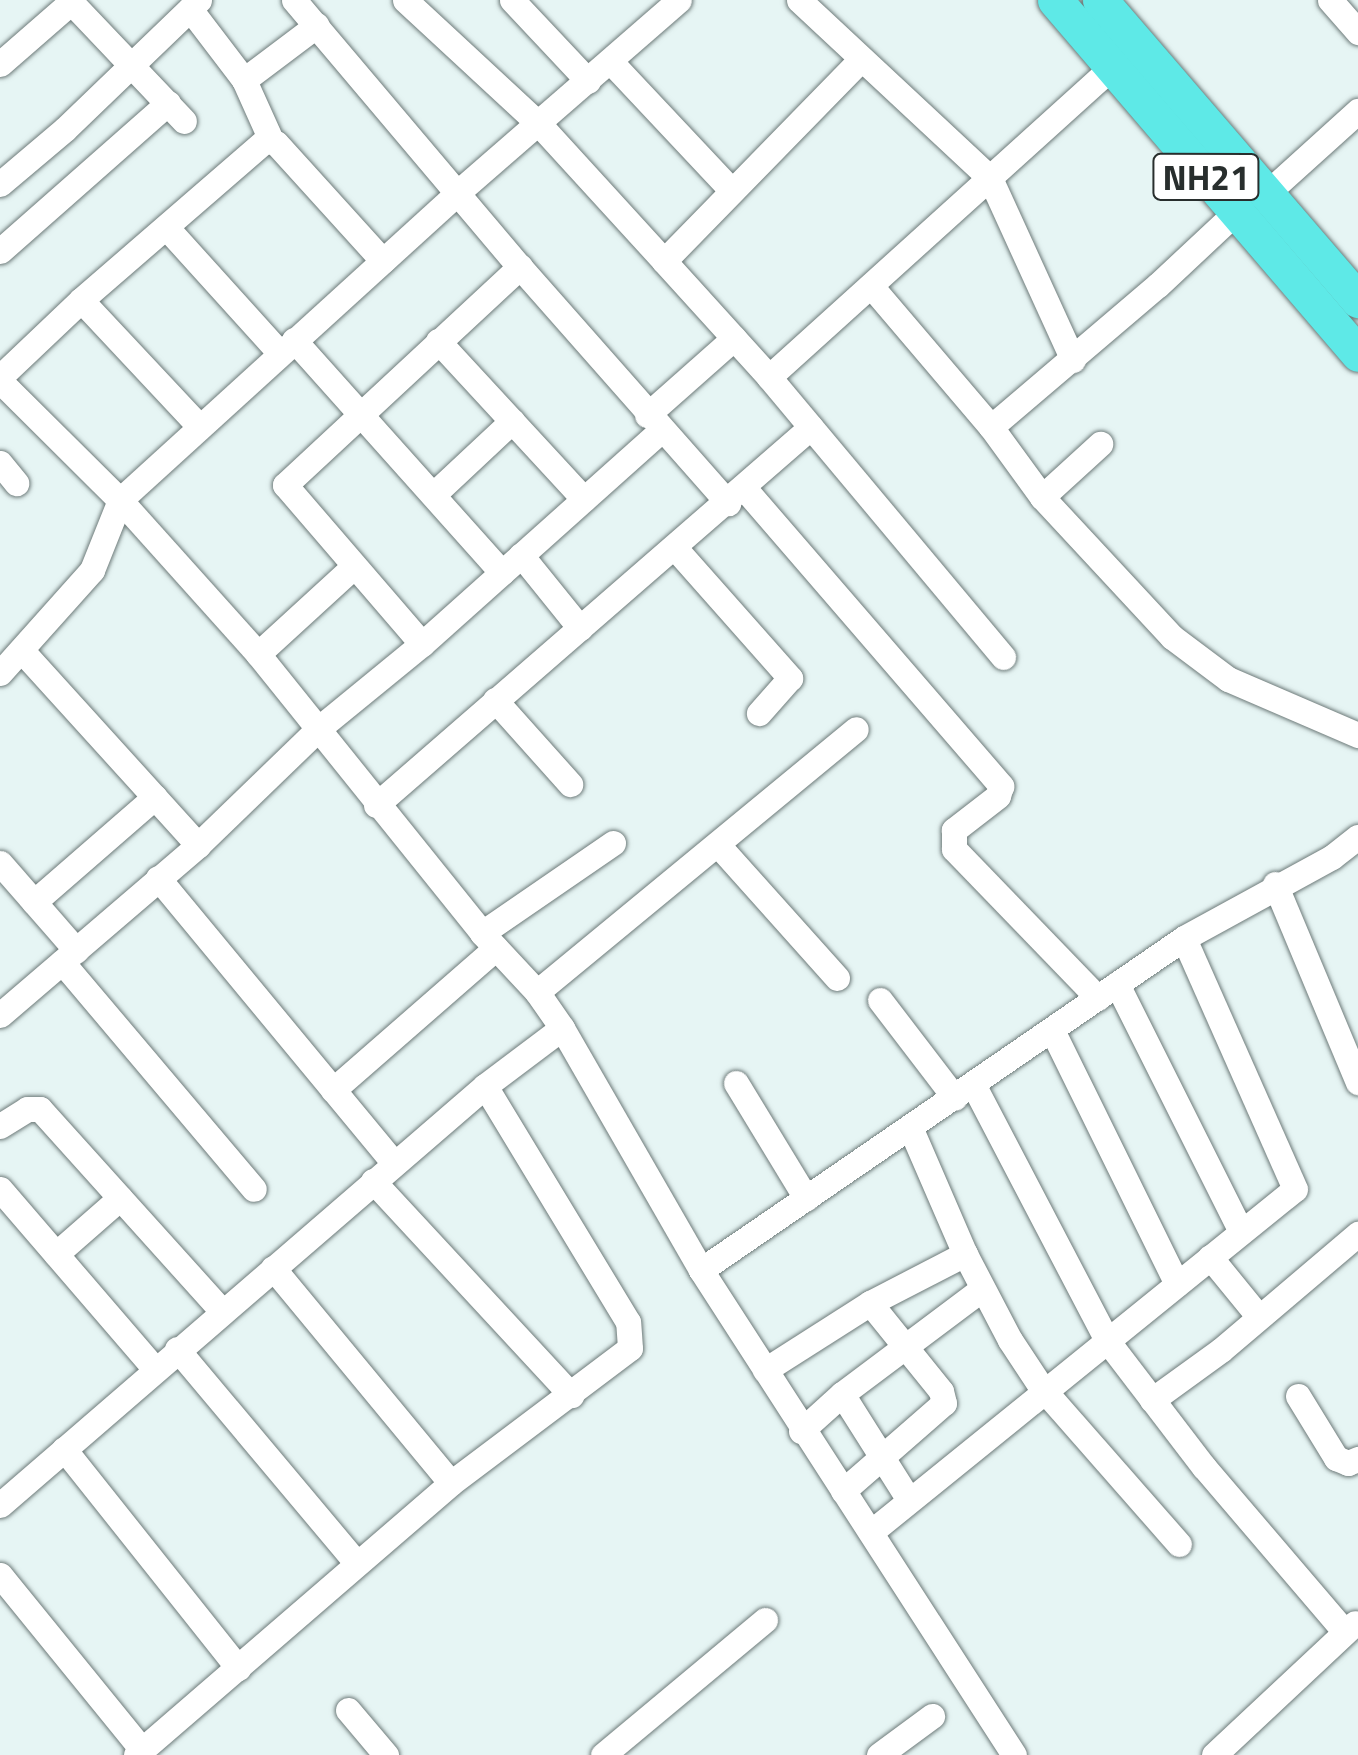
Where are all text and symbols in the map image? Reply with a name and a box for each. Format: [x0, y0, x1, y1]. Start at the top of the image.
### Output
road number: NH21 [1151, 147, 1261, 207]

